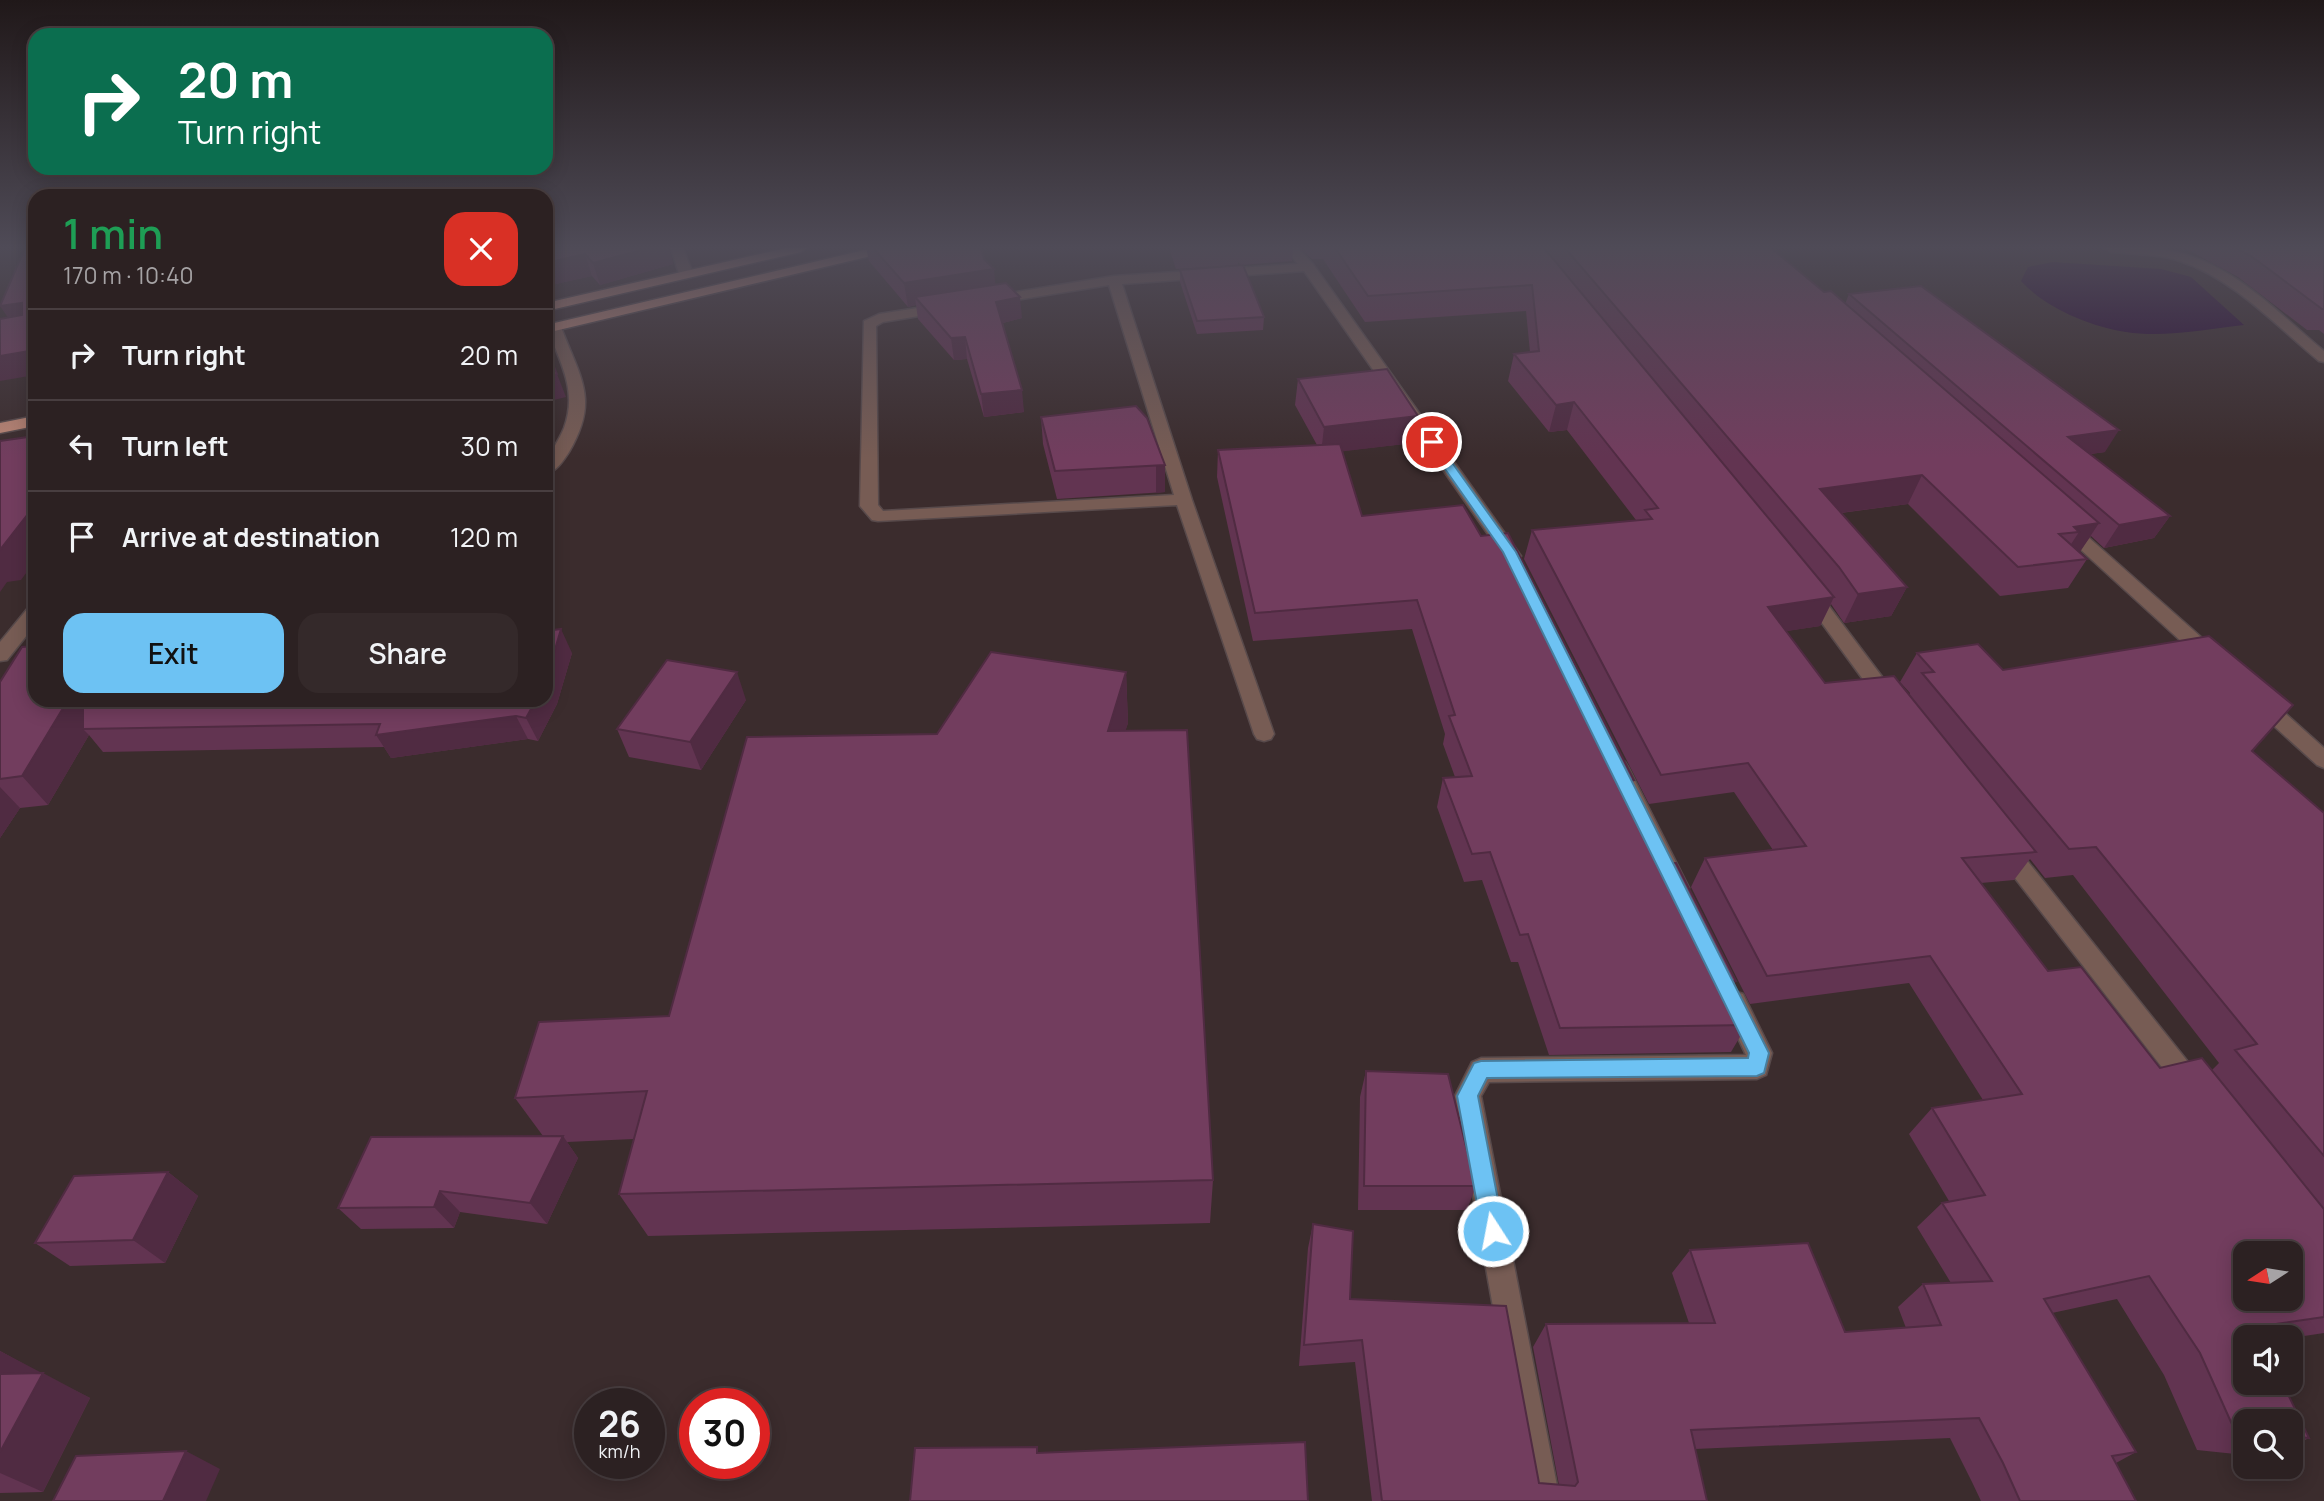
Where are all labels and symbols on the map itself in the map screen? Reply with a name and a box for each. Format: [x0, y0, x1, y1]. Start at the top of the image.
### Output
pin [1402, 412, 1462, 472]
position arrow [1456, 1194, 1530, 1268]
north arrow [2233, 1241, 2303, 1311]
speed limit sign: 30 [679, 1388, 770, 1479]

